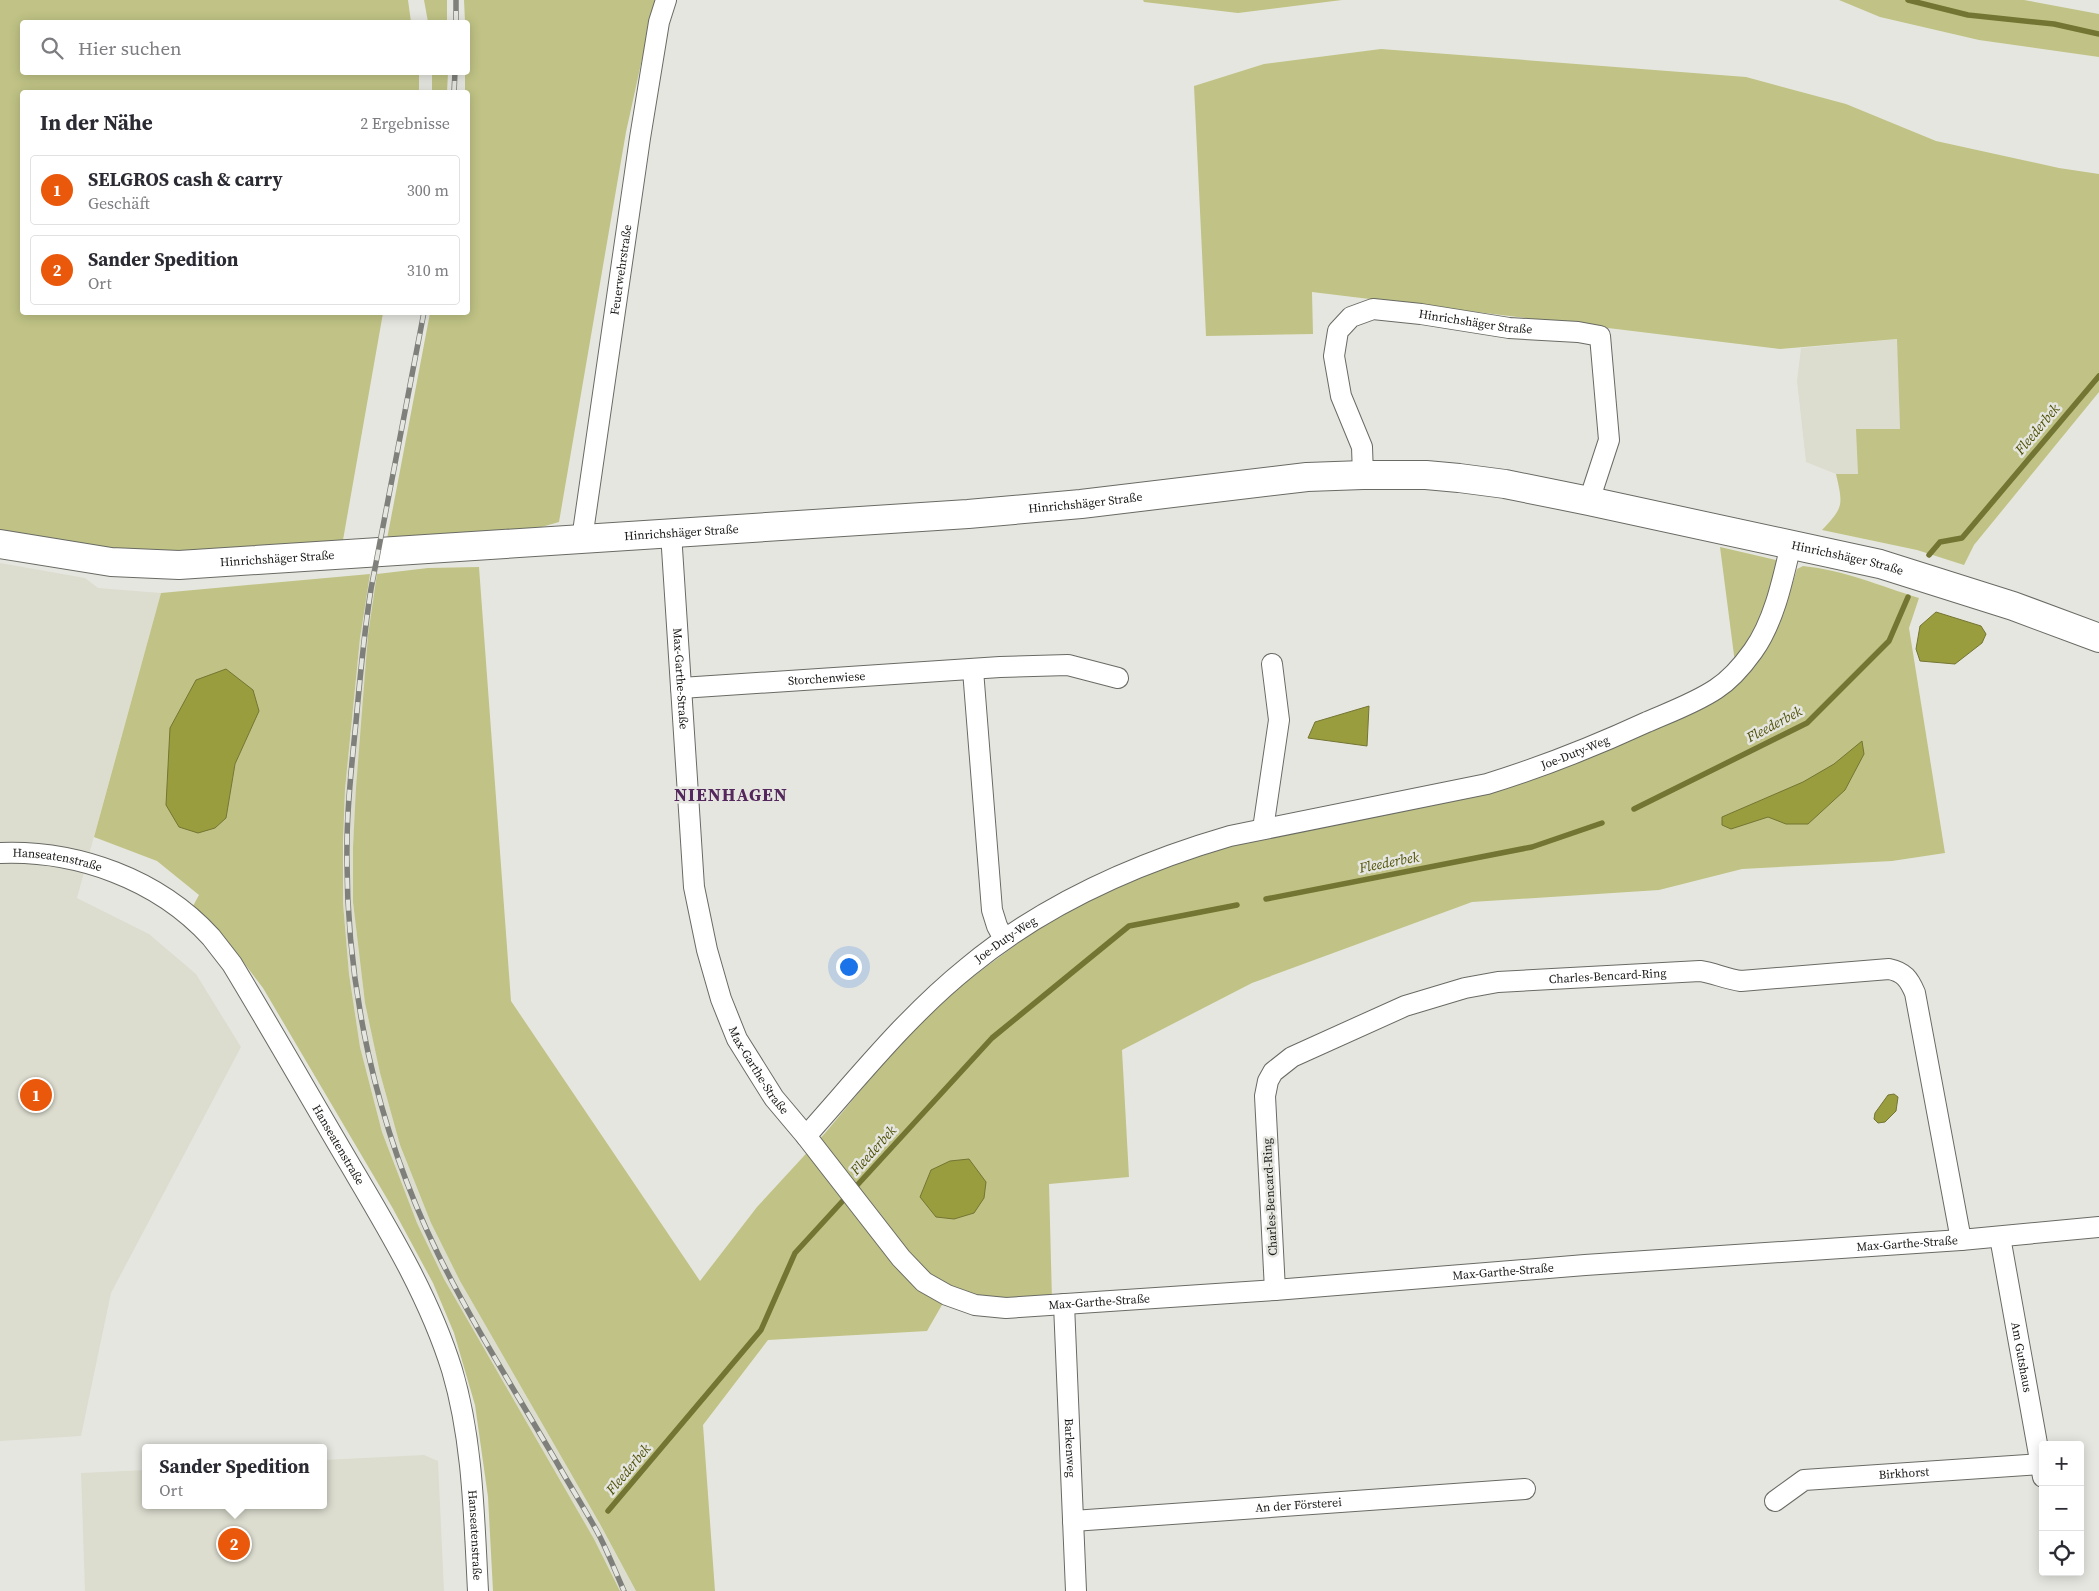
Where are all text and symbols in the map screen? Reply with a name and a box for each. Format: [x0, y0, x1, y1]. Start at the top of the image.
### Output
search box [20, 20, 470, 75]
icon: search [38, 34, 66, 62]
text: Hier suchen [78, 35, 182, 61]
text: In der Nähe [40, 108, 153, 137]
text: 2 Ergebnisse [360, 112, 450, 134]
text: SELGROS cash & carry [88, 166, 283, 192]
text: 1 [53, 179, 61, 201]
text: 300 m [407, 179, 449, 201]
text: Geschäft [88, 192, 150, 214]
street label: Feuerwehrstraße [606, 223, 635, 316]
text: Sander Spedition [88, 246, 238, 272]
text: 2 [53, 259, 61, 281]
text: 310 m [407, 259, 449, 281]
text: Ort [88, 272, 112, 294]
street label: Hinrichshäger Straße [1418, 306, 1533, 337]
water label: Fleederbek [2009, 399, 2064, 459]
street label: Hinrichshäger Straße [1028, 489, 1143, 517]
street label: Hinrichshäger Straße [624, 521, 739, 544]
street label: Hinrichshäger Straße [1790, 537, 1905, 579]
street label: Hinrichshäger Straße [220, 547, 335, 570]
street label: Max-Garthe-Straße [669, 627, 692, 730]
street label: Storchenwiese [787, 668, 866, 689]
water label: Fleederbek [1742, 701, 1806, 748]
street label: Joe-Duty-Weg [1538, 732, 1612, 774]
district label: NIENHAGEN [674, 782, 788, 807]
street label: Hanseatenstraße [12, 845, 104, 875]
water label: Fleederbek [1356, 846, 1421, 878]
street label: Joe-Duty-Weg [970, 912, 1040, 967]
your location [836, 954, 862, 980]
street label: Charles-Bencard-Ring [1548, 965, 1667, 987]
street label: Max-Garthe-Straße [725, 1024, 792, 1118]
pin: 1 [20, 1076, 52, 1114]
street label: Hanseatenstraße [309, 1102, 368, 1188]
water label: Fleederbek [845, 1121, 901, 1180]
street label: Charles-Bencard-Ring [1259, 1138, 1281, 1256]
street label: Max-Garthe-Straße [1856, 1232, 1958, 1255]
street label: Max-Garthe-Straße [1452, 1260, 1554, 1284]
street label: Max-Garthe-Straße [1048, 1290, 1150, 1313]
street label: Am Gutshaus [2007, 1321, 2036, 1394]
street label: Barkenweg [1061, 1418, 1079, 1478]
water label: Fleederbek [600, 1439, 655, 1499]
map controls [2039, 1441, 2084, 1576]
button: + [2039, 1441, 2084, 1486]
popup [142, 1444, 327, 1509]
text: Sander Spedition [159, 1453, 310, 1479]
street label: Birkhorst [1878, 1464, 1930, 1483]
text: Ort [159, 1479, 183, 1501]
button: − [2039, 1486, 2084, 1531]
street label: Hanseatenstraße [464, 1489, 485, 1581]
street label: An der Försterei [1255, 1494, 1343, 1516]
pin: 2 [218, 1525, 250, 1563]
button: locate [2039, 1531, 2084, 1576]

